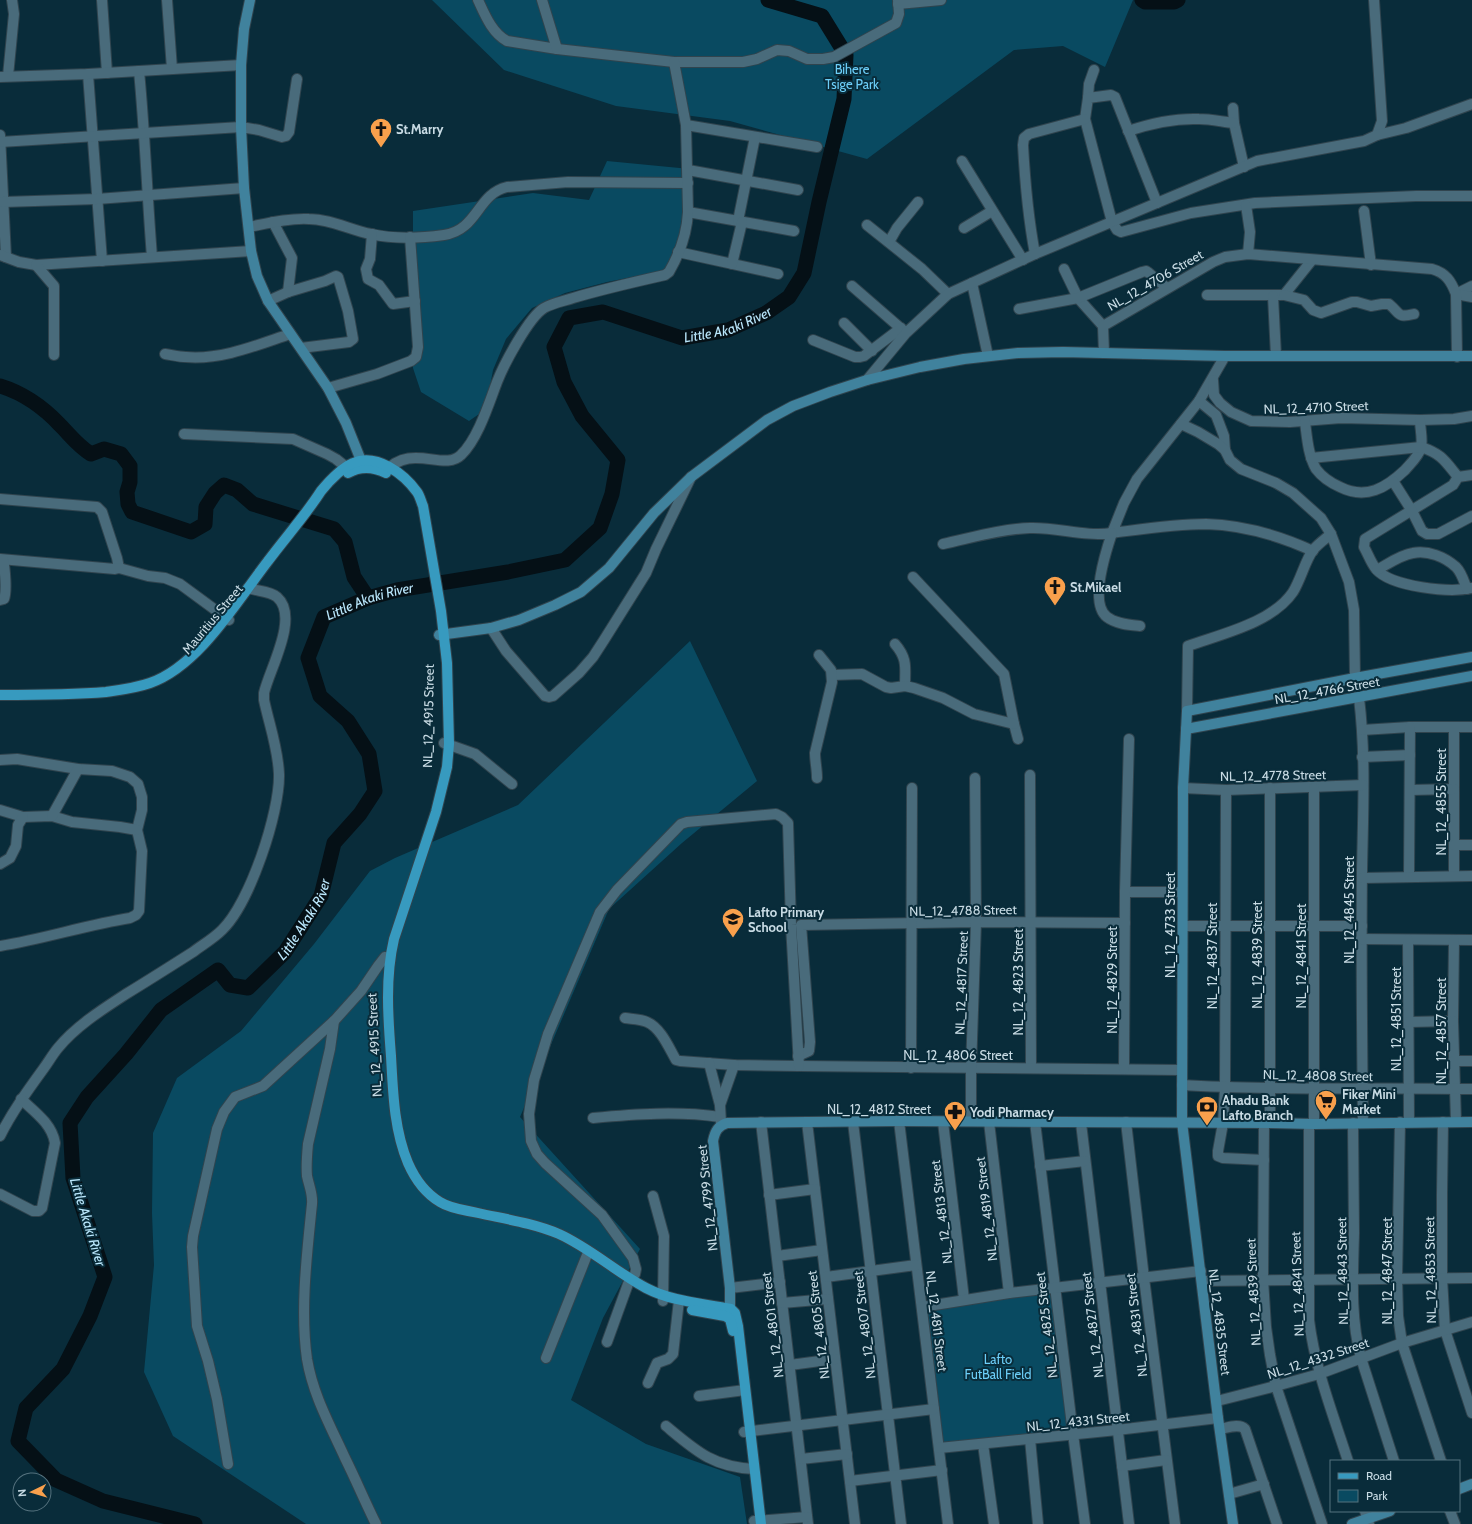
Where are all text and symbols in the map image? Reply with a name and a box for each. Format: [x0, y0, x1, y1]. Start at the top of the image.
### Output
park label: Bihere Tsige Park [825, 61, 879, 92]
church icon: St.Marry [368, 116, 394, 149]
place label: St.Marry [396, 121, 444, 137]
street label: NL_12_4706 Street [1104, 246, 1206, 314]
water label: Little Akaki River [682, 302, 776, 347]
street label: NL_12_4710 Street [1263, 397, 1369, 417]
church icon: St.Mikael [1042, 574, 1068, 607]
water label: Little Akaki River [323, 578, 415, 624]
place label: St.Mikael [1070, 579, 1122, 595]
street label: Mauritius Street [178, 580, 246, 657]
street label: NL_12_4915 Street [419, 663, 437, 768]
street label: NL_12_4766 Street [1273, 673, 1381, 707]
street label: NL_12_4855 Street [1433, 748, 1449, 856]
street label: NL_12_4778 Street [1220, 766, 1327, 784]
street label: NL_12_4845 Street [1341, 856, 1357, 964]
street label: NL_12_4733 Street [1162, 871, 1178, 978]
water label: Little Akaki River [273, 876, 334, 964]
street label: NL_12_4788 Street [909, 901, 1018, 919]
street label: NL_12_4839 Street [1249, 901, 1265, 1009]
street label: NL_12_4837 Street [1204, 902, 1220, 1009]
street label: NL_12_4841 Street [1293, 903, 1309, 1008]
place label: Lafto Primary School [748, 904, 824, 935]
school or university icon: Lafto Primary School [720, 906, 746, 939]
street label: NL_12_4829 Street [1104, 926, 1120, 1034]
street label: NL_12_4823 Street [1010, 928, 1026, 1036]
street label: NL_12_4817 Street [951, 930, 971, 1035]
street label: NL_12_4851 Street [1388, 966, 1404, 1071]
street label: NL_12_4857 Street [1433, 977, 1449, 1084]
street label: NL_12_4915 Street [363, 992, 385, 1097]
street label: NL_12_4806 Street [903, 1047, 1013, 1063]
street label: NL_12_4808 Street [1263, 1066, 1374, 1084]
place label: Fiker Mini Market [1342, 1086, 1396, 1117]
supermarket icon: Fiker Mini Market [1313, 1088, 1339, 1121]
place label: Ahadu Bank Lafto Branch [1222, 1092, 1293, 1123]
bank icon: Ahadu Bank Lafto Branch [1194, 1094, 1220, 1127]
pharmacy icon: Yodi Pharmacy [942, 1099, 968, 1132]
street label: NL_12_4812 Street [827, 1101, 932, 1117]
place label: Yodi Pharmacy [969, 1104, 1054, 1120]
street label: NL_12_4799 Street [693, 1144, 721, 1252]
street label: NL_12_4819 Street [972, 1155, 1000, 1262]
street label: NL_12_4813 Street [927, 1159, 955, 1265]
water label: Little Akaki River [66, 1176, 110, 1269]
street label: NL_12_4843 Street [1333, 1216, 1351, 1325]
street label: NL_12_4853 Street [1421, 1216, 1439, 1324]
street label: NL_12_4847 Street [1379, 1217, 1395, 1325]
street label: NL_12_4841 Street [1287, 1231, 1307, 1337]
street label: NL_12_4839 Street [1242, 1237, 1264, 1346]
street label: NL_12_4835 Street [1206, 1268, 1235, 1377]
street label: NL_12_4805 Street [803, 1269, 833, 1380]
street label: NL_12_4807 Street [849, 1270, 879, 1380]
street label: NL_12_4811 Street [923, 1270, 951, 1373]
street label: NL_12_4825 Street [1031, 1270, 1060, 1379]
street label: NL_12_4801 Street [757, 1271, 786, 1379]
street label: NL_12_4827 Street [1077, 1271, 1106, 1379]
street label: NL_12_4831 Street [1122, 1272, 1150, 1378]
street label: NL_12_4332 Street [1265, 1334, 1372, 1382]
park label: Lafto FutBall Field [965, 1351, 1031, 1382]
street label: NL_12_4331 Street [1026, 1408, 1131, 1434]
legend [1330, 1460, 1460, 1512]
text: Road [1366, 1468, 1392, 1483]
north arrow [12, 1472, 52, 1512]
text: N [15, 1488, 29, 1497]
text: Park [1366, 1488, 1388, 1503]

